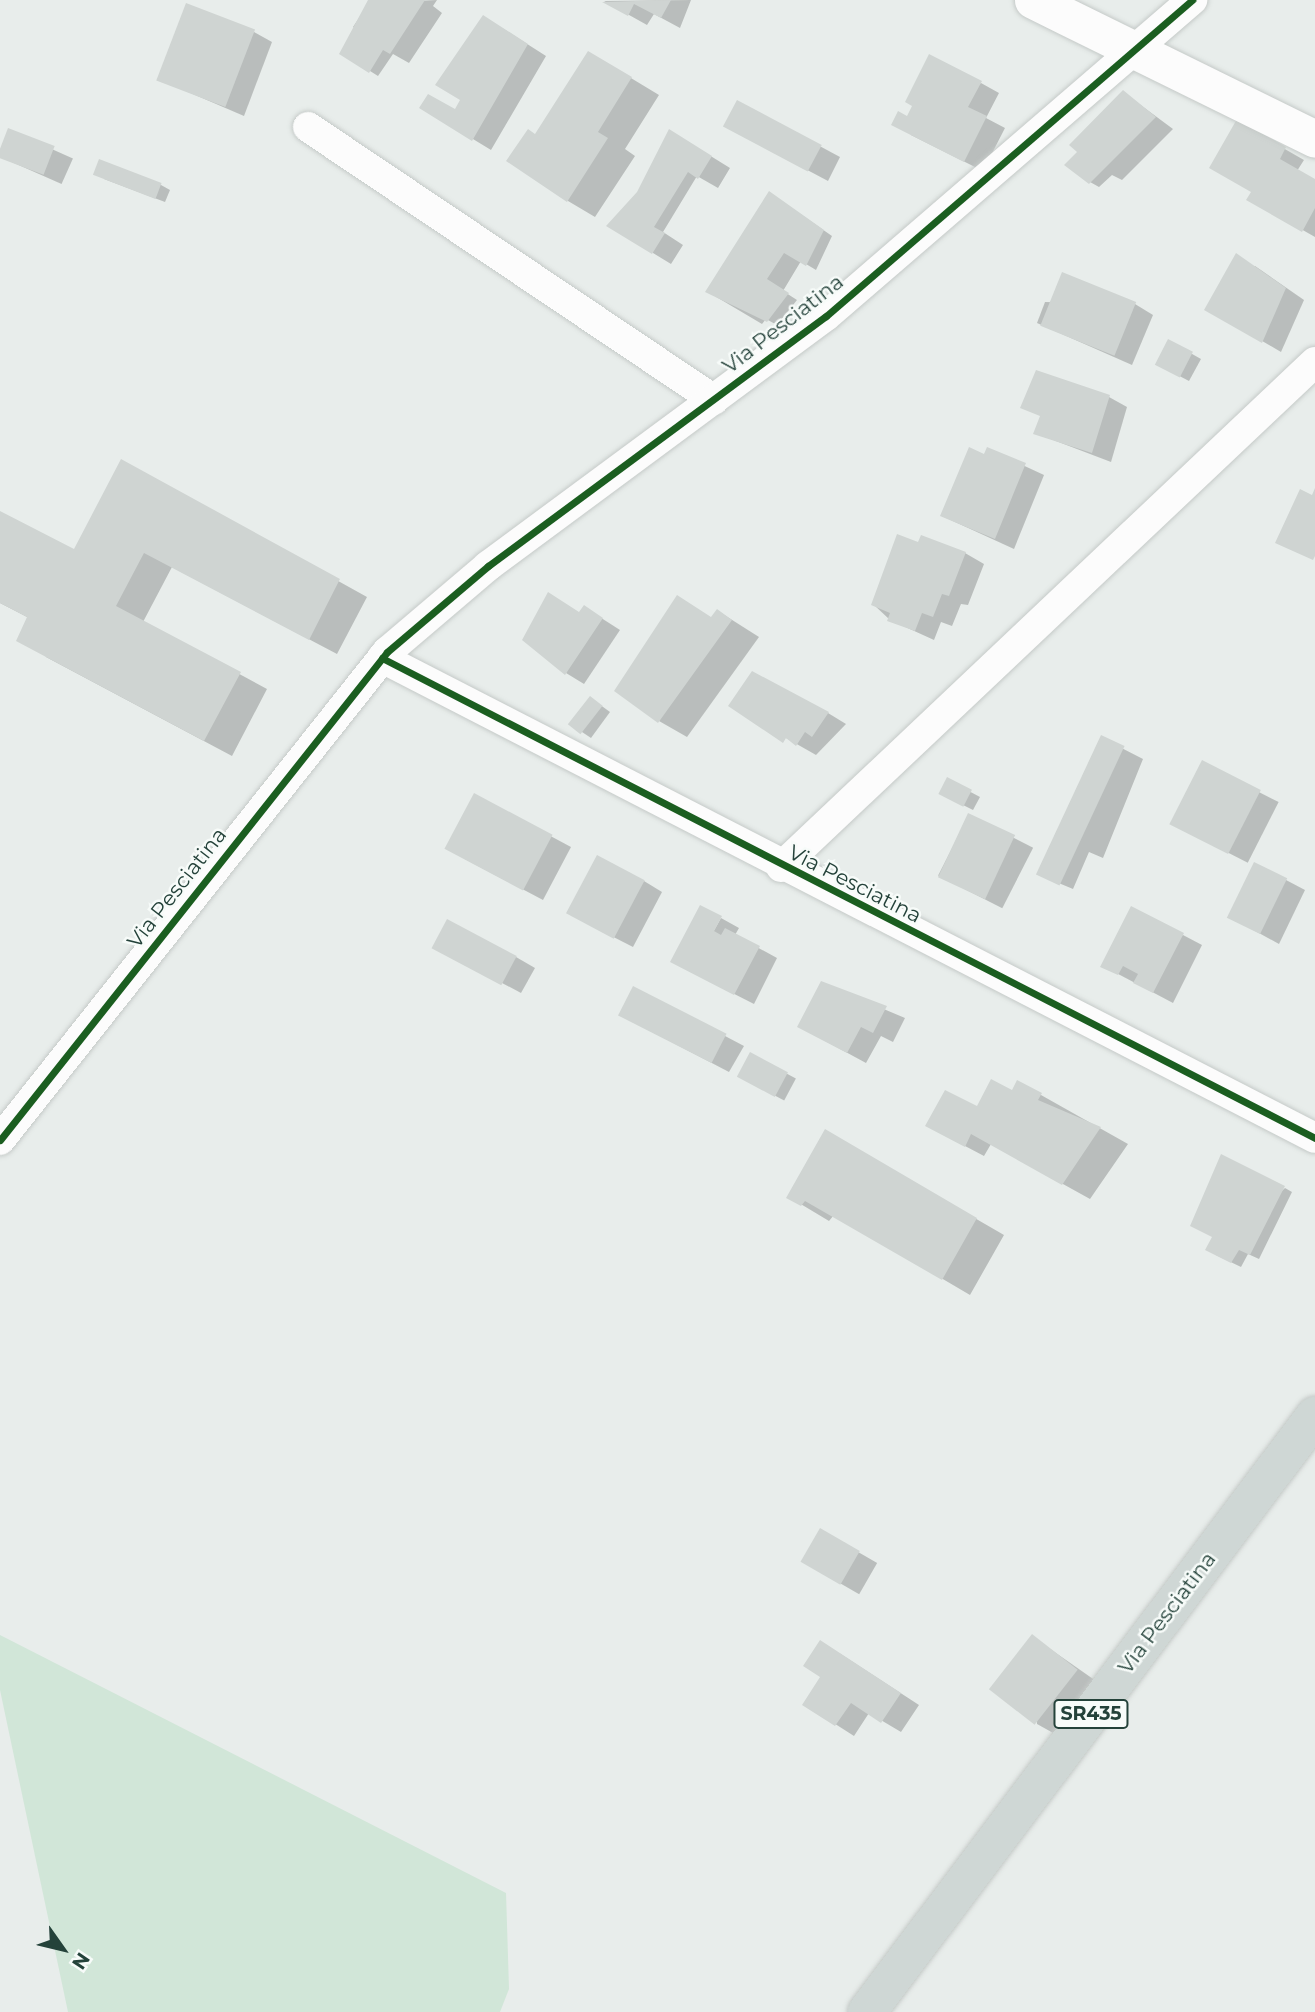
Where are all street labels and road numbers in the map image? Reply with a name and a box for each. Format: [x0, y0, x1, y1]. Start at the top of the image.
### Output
street label: Via Pesciatina [718, 269, 848, 379]
street label: Via Pesciatina [122, 823, 232, 953]
street label: Via Pesciatina [784, 840, 926, 928]
street label: Via Pesciatina [1113, 1547, 1221, 1679]
road number: SR435 [1052, 1698, 1130, 1730]

